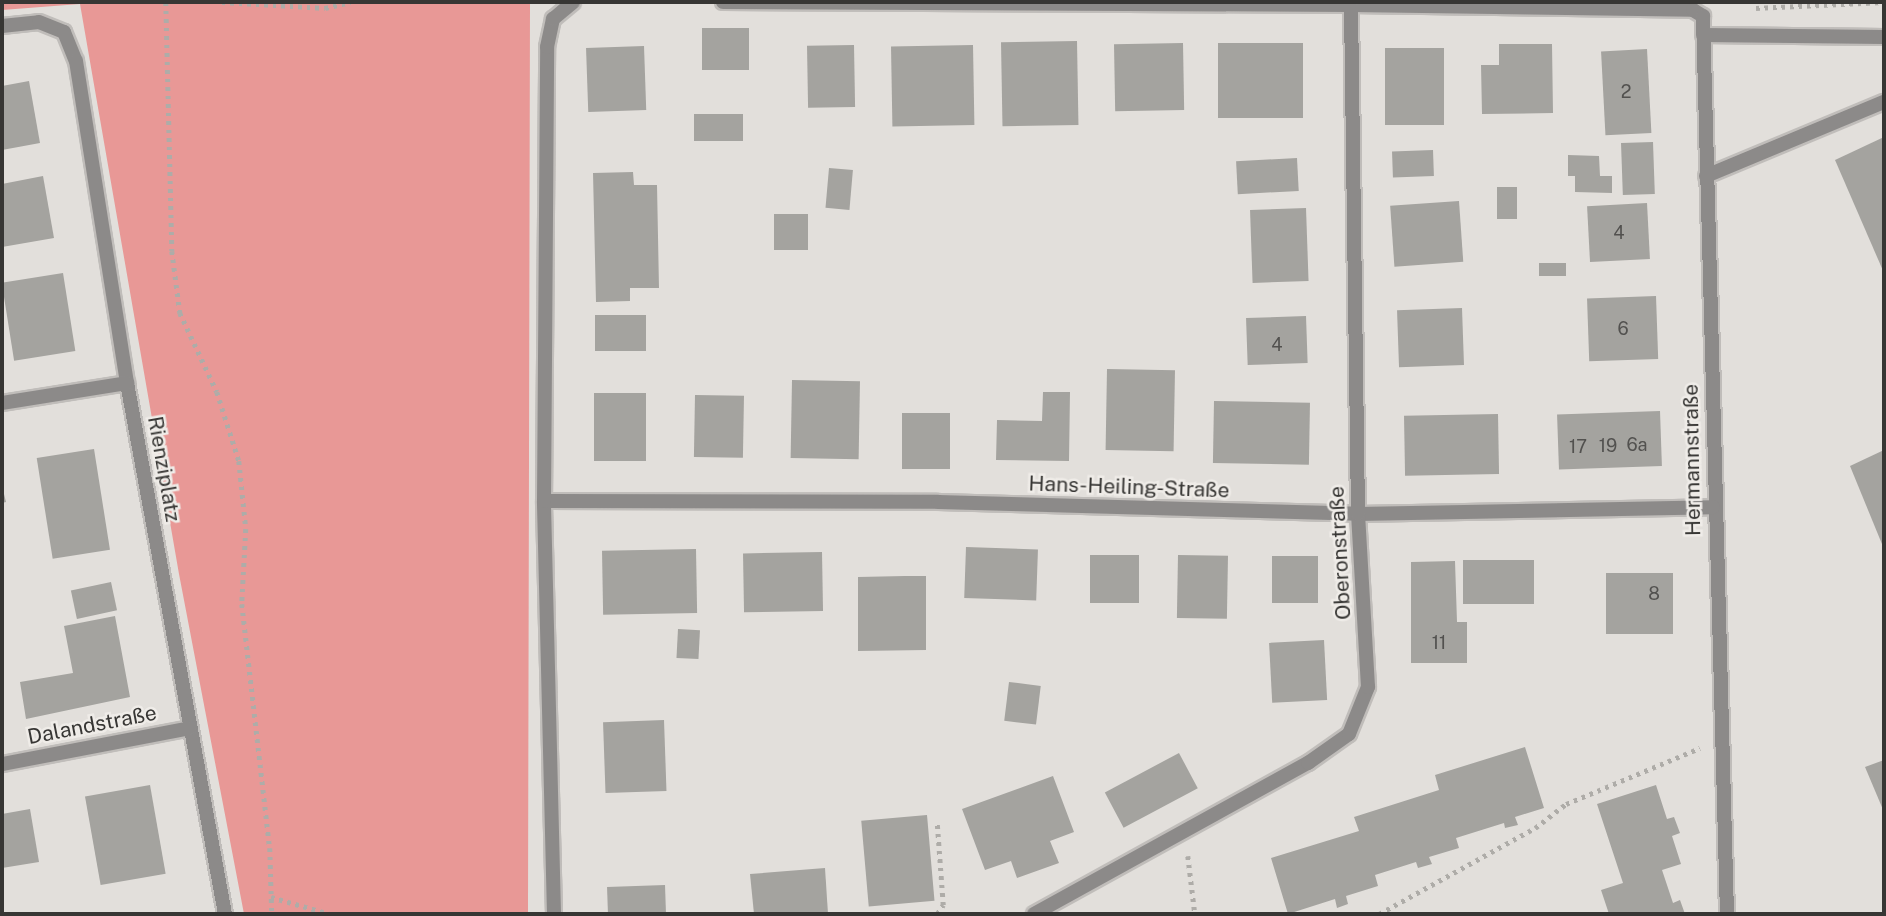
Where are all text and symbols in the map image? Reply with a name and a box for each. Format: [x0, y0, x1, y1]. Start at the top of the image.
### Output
house number: 2 [1621, 81, 1631, 103]
house number: 4 [1613, 222, 1625, 244]
house number: 6 [1617, 318, 1629, 340]
house number: 4 [1271, 334, 1283, 356]
street label: Hermannstraße [1678, 384, 1706, 536]
street label: Rienziplatz [142, 414, 186, 524]
house number: 6a [1626, 434, 1648, 456]
house number: 19 [1599, 435, 1617, 457]
house number: 17 [1569, 436, 1587, 458]
street label: Hans-Heiling-Straße [1028, 471, 1230, 503]
street label: Oberonstraße [1324, 485, 1356, 621]
house number: 8 [1648, 583, 1660, 605]
house number: 11 [1432, 632, 1446, 654]
street label: Dalandstraße [25, 700, 159, 750]

